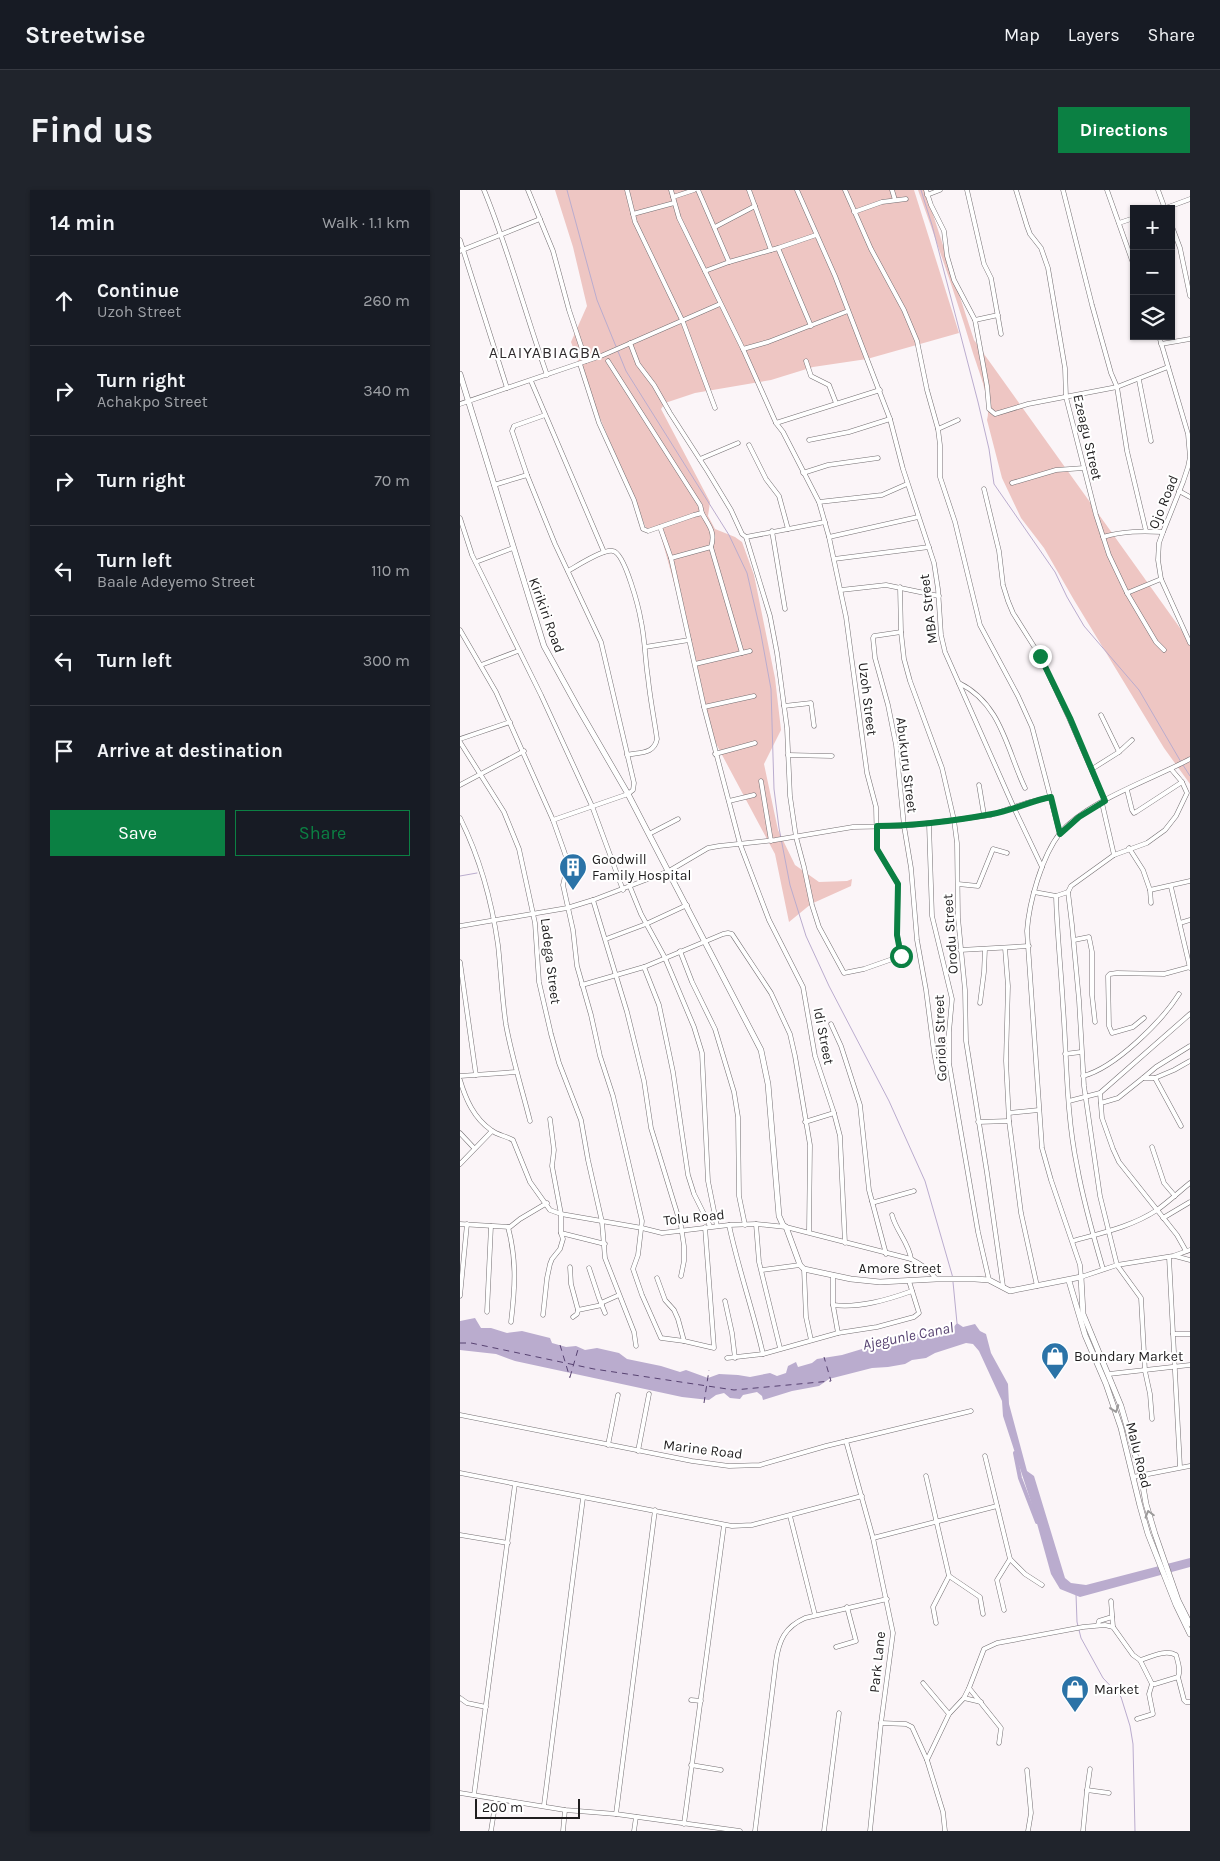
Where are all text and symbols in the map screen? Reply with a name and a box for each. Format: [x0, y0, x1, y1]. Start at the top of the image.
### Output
text: Streetwise [25, 21, 146, 49]
text: Map [1004, 24, 1040, 46]
text: Layers [1068, 24, 1120, 46]
text: Share [1148, 24, 1195, 46]
button: Directions [1058, 107, 1190, 153]
text: Find us [30, 110, 153, 151]
map controls [1130, 205, 1175, 340]
button: + [1130, 205, 1175, 250]
text: 14 min [50, 211, 115, 235]
text: Walk · 1.1 km [322, 213, 410, 232]
button: − [1130, 250, 1175, 295]
text: Continue [97, 280, 179, 302]
icon: ahead [50, 287, 78, 315]
text: 260 m [363, 291, 410, 310]
button: layers [1130, 295, 1175, 340]
text: Uzoh Street [97, 302, 181, 321]
district label: ALAIYABIAGBA [489, 343, 601, 362]
text: Turn right [97, 370, 186, 392]
icon: right [50, 377, 78, 405]
text: 340 m [363, 381, 410, 400]
text: Achakpo Street [97, 392, 208, 411]
street label: Ezeagu Street [1069, 393, 1106, 482]
icon: right [50, 467, 78, 495]
text: Turn right [97, 470, 186, 492]
text: 70 m [374, 471, 410, 490]
street label: Ojo Road [1145, 473, 1182, 532]
text: Turn left [97, 550, 172, 572]
icon: left [50, 557, 78, 585]
text: 110 m [371, 561, 410, 580]
text: Baale Adeyemo Street [97, 572, 255, 591]
street label: MBA Street [916, 573, 941, 645]
street label: Kirikiri Road [525, 575, 568, 655]
route end [1029, 645, 1052, 668]
icon: left [50, 647, 78, 675]
text: Turn left [97, 650, 172, 672]
text: 300 m [363, 651, 410, 670]
street label: Uzoh Street [855, 661, 880, 737]
street label: Abukuru Street [892, 716, 921, 814]
icon: arrive [50, 737, 78, 765]
text: Arrive at destination [97, 740, 283, 762]
button: Save [50, 810, 225, 856]
button: Share [235, 810, 410, 856]
place label: Goodwill Family Hospital [592, 851, 691, 884]
building icon: Goodwill Family Hospital [558, 852, 588, 891]
street label: Orodu Street [939, 893, 962, 975]
street label: Ladega Street [537, 917, 564, 1005]
route start [890, 945, 913, 968]
street label: Goriola Street [930, 994, 951, 1082]
street label: Idi Street [810, 1006, 837, 1066]
street label: Tolu Road [663, 1206, 726, 1229]
street label: Amore Street [859, 1260, 941, 1277]
water label: Ajegunle Canal [861, 1318, 955, 1354]
shop icon: Boundary Market [1040, 1341, 1070, 1380]
place label: Boundary Market [1074, 1348, 1183, 1365]
one-way arrow [1109, 1404, 1119, 1412]
street label: Malu Road [1122, 1420, 1155, 1490]
street label: Marine Road [662, 1436, 744, 1463]
one-way arrow [1145, 1511, 1155, 1519]
street label: Park Lane [866, 1631, 889, 1694]
shop icon: Market [1060, 1674, 1090, 1713]
place label: Market [1094, 1681, 1139, 1698]
scale bar [475, 1796, 580, 1819]
text: 200 m [482, 1799, 523, 1816]

